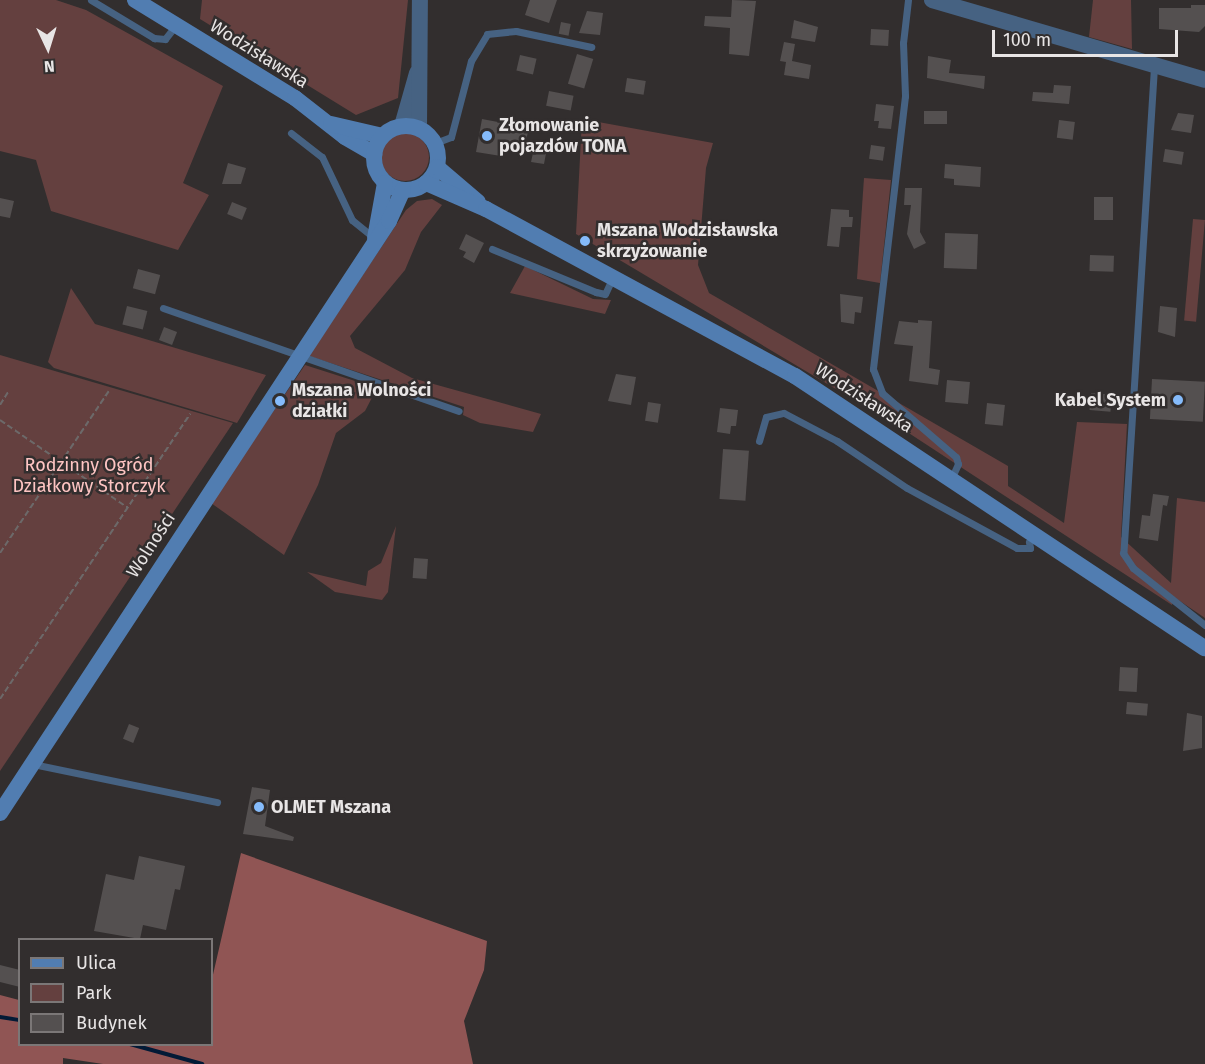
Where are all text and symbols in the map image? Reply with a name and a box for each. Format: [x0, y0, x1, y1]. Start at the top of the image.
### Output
street label: Wodzisławska [206, 15, 312, 93]
north arrow [18, 18, 78, 78]
scale bar [995, 18, 1181, 56]
text: 100 m [1003, 29, 1051, 51]
text: N [43, 57, 55, 76]
place label: Złomowanie pojazdów TONA [499, 115, 626, 158]
marker: Złomowanie pojazdów TONA [480, 129, 494, 143]
place label: Mszana Wodzisławska skrzyżowanie [597, 220, 778, 262]
marker: Mszana Wodzisławska skrzyżowanie [578, 234, 592, 248]
street label: Wodzisławska [811, 358, 917, 438]
place label: Mszana Wolności działki [292, 380, 431, 422]
place label: Kabel System [1055, 389, 1166, 411]
marker: Kabel System [1171, 393, 1185, 407]
marker: Mszana Wolności działki [273, 394, 287, 408]
park label: Rodzinny Ogród Działkowy Storczyk [12, 455, 166, 498]
street label: Wolności [122, 508, 180, 582]
place label: OLMET Mszana [271, 796, 391, 818]
marker: OLMET Mszana [252, 800, 266, 814]
legend [18, 938, 213, 1046]
text: Ulica [76, 952, 116, 974]
text: Park [76, 982, 111, 1004]
text: Budynek [76, 1012, 147, 1034]

